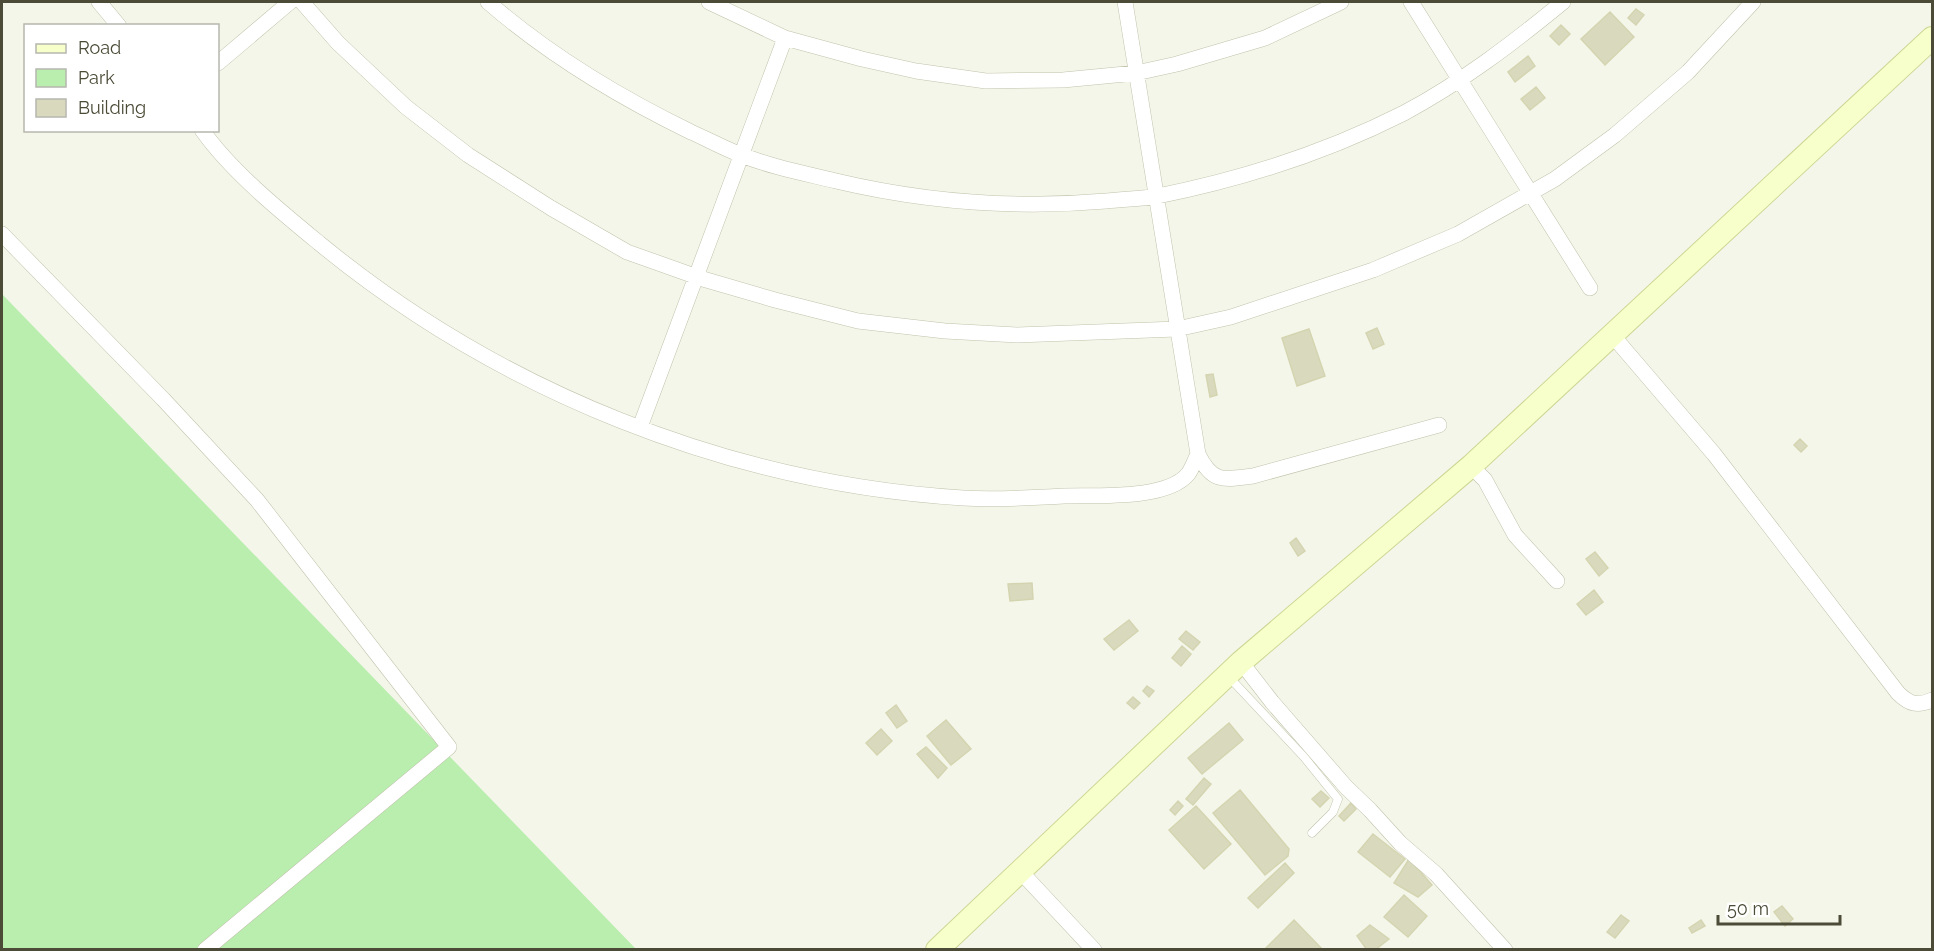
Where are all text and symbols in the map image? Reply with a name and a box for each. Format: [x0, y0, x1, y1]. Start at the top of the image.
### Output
legend [24, 24, 219, 132]
text: Road [78, 37, 121, 58]
text: Park [78, 67, 115, 88]
text: Building [78, 97, 146, 118]
scale bar [1718, 888, 1840, 926]
text: 50 m [1727, 898, 1769, 919]

